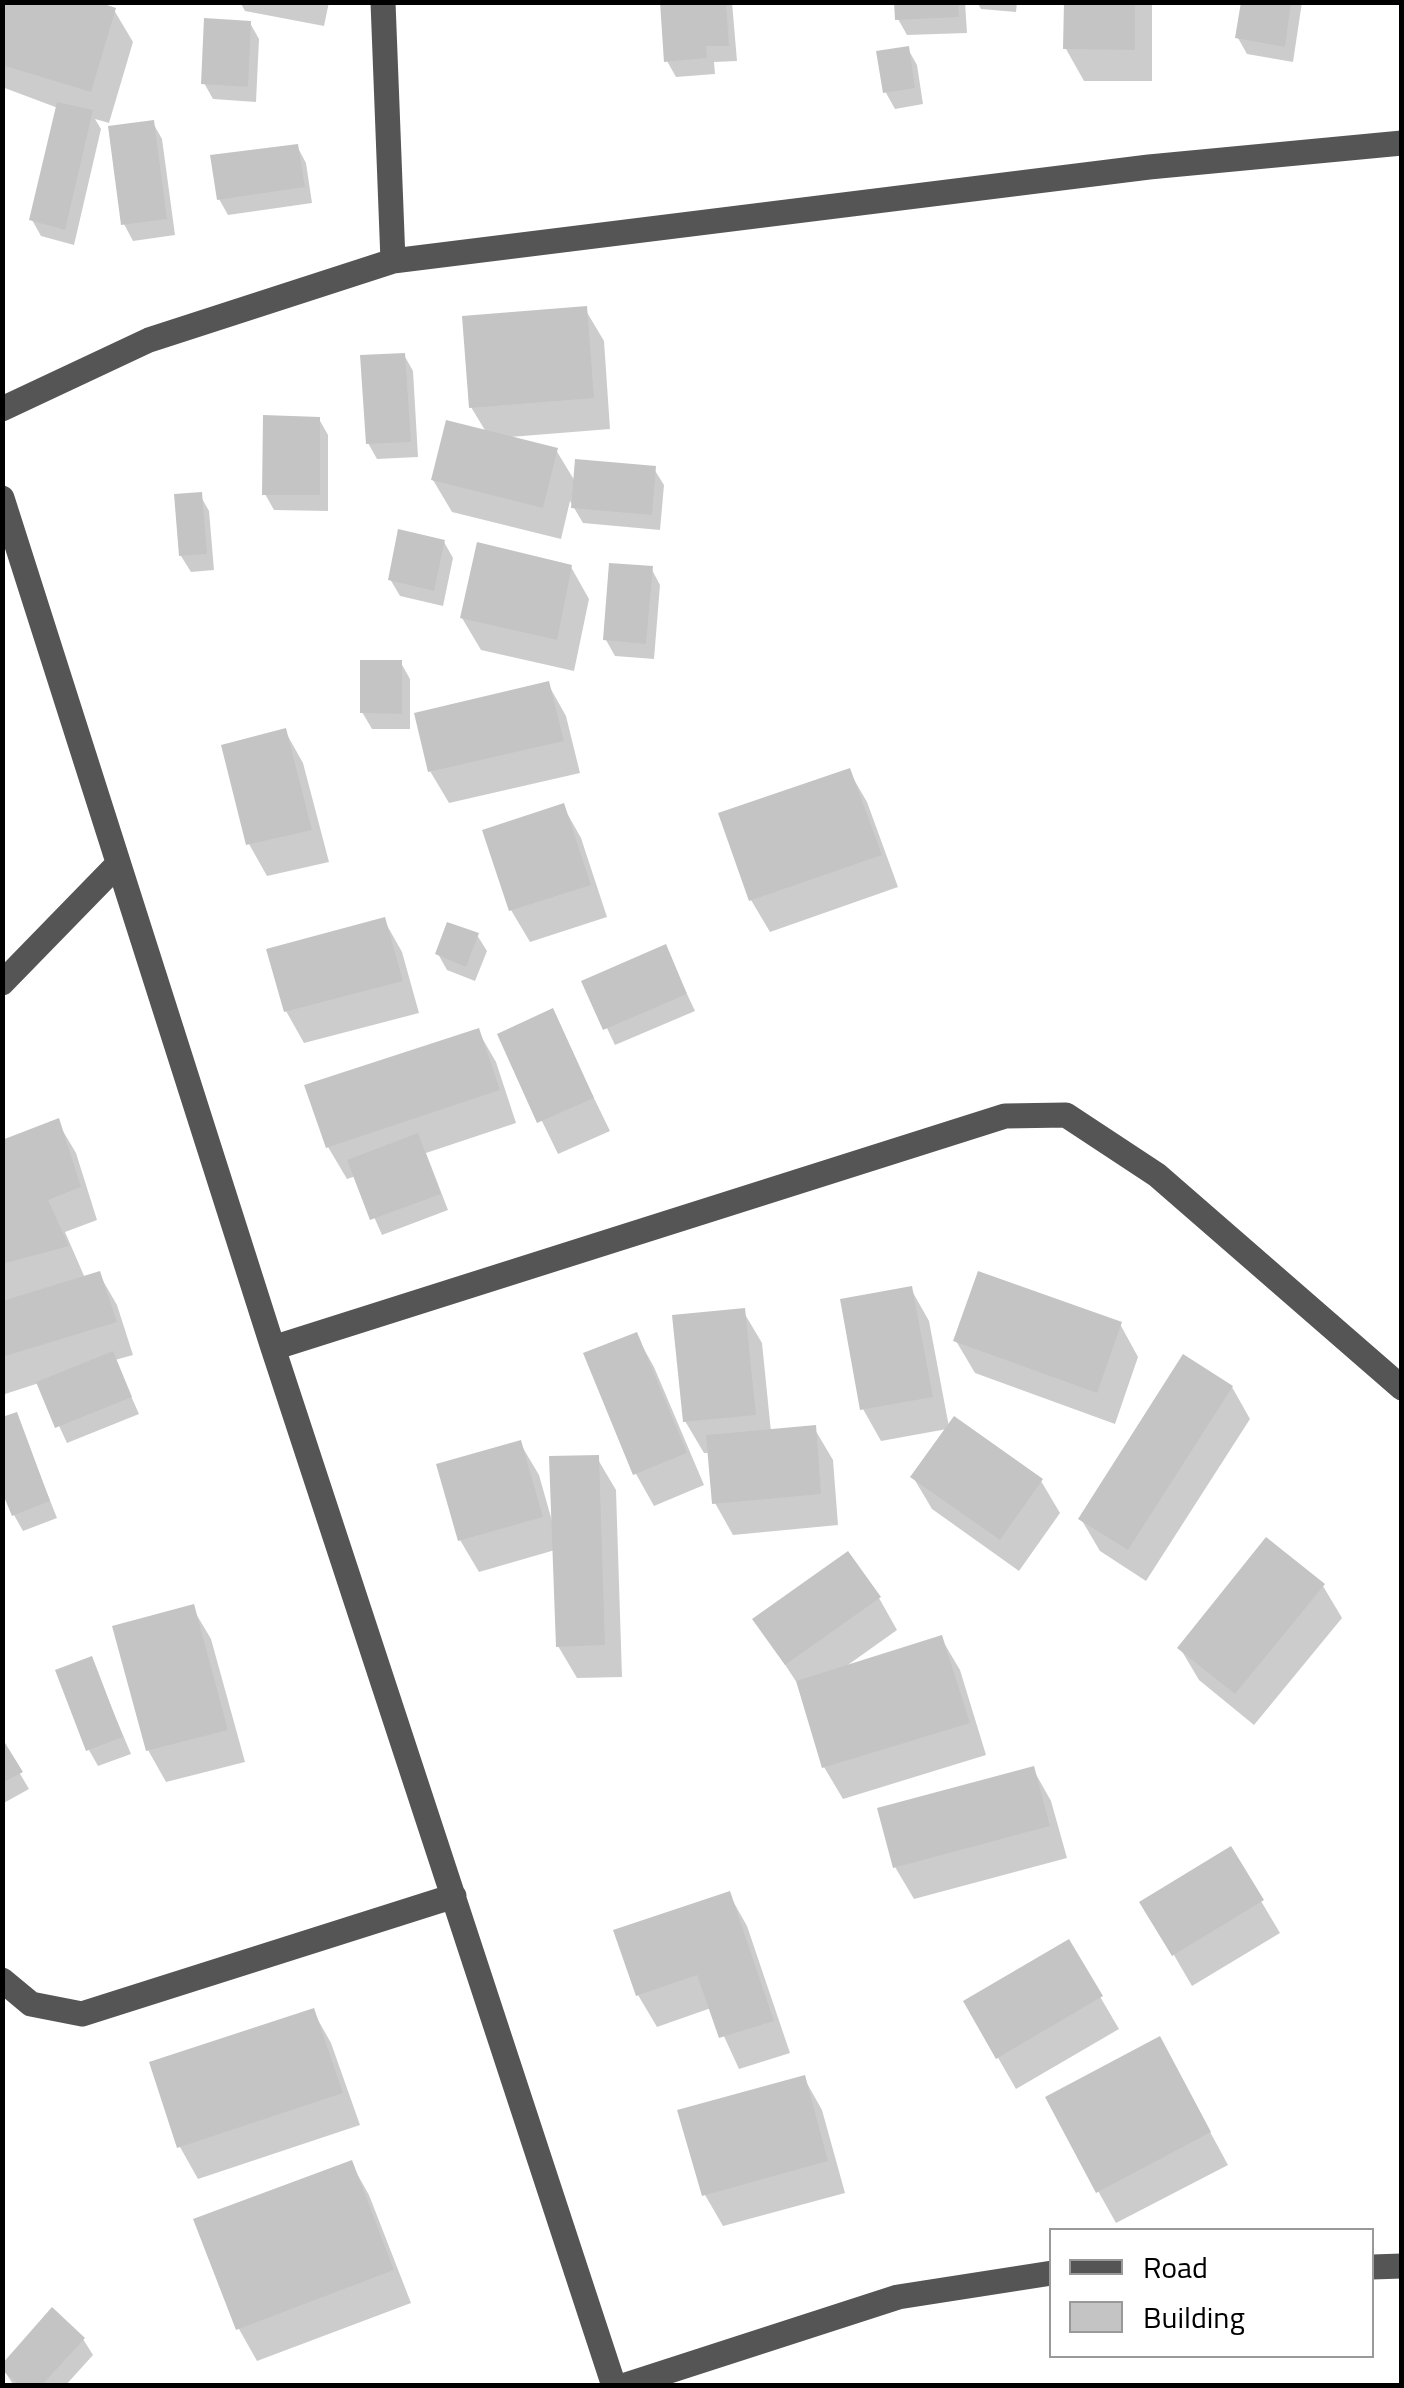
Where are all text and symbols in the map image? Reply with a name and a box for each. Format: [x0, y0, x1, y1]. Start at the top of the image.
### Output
legend [1049, 2228, 1374, 2358]
text: Road [1143, 2244, 1208, 2290]
text: Building [1143, 2294, 1245, 2340]

